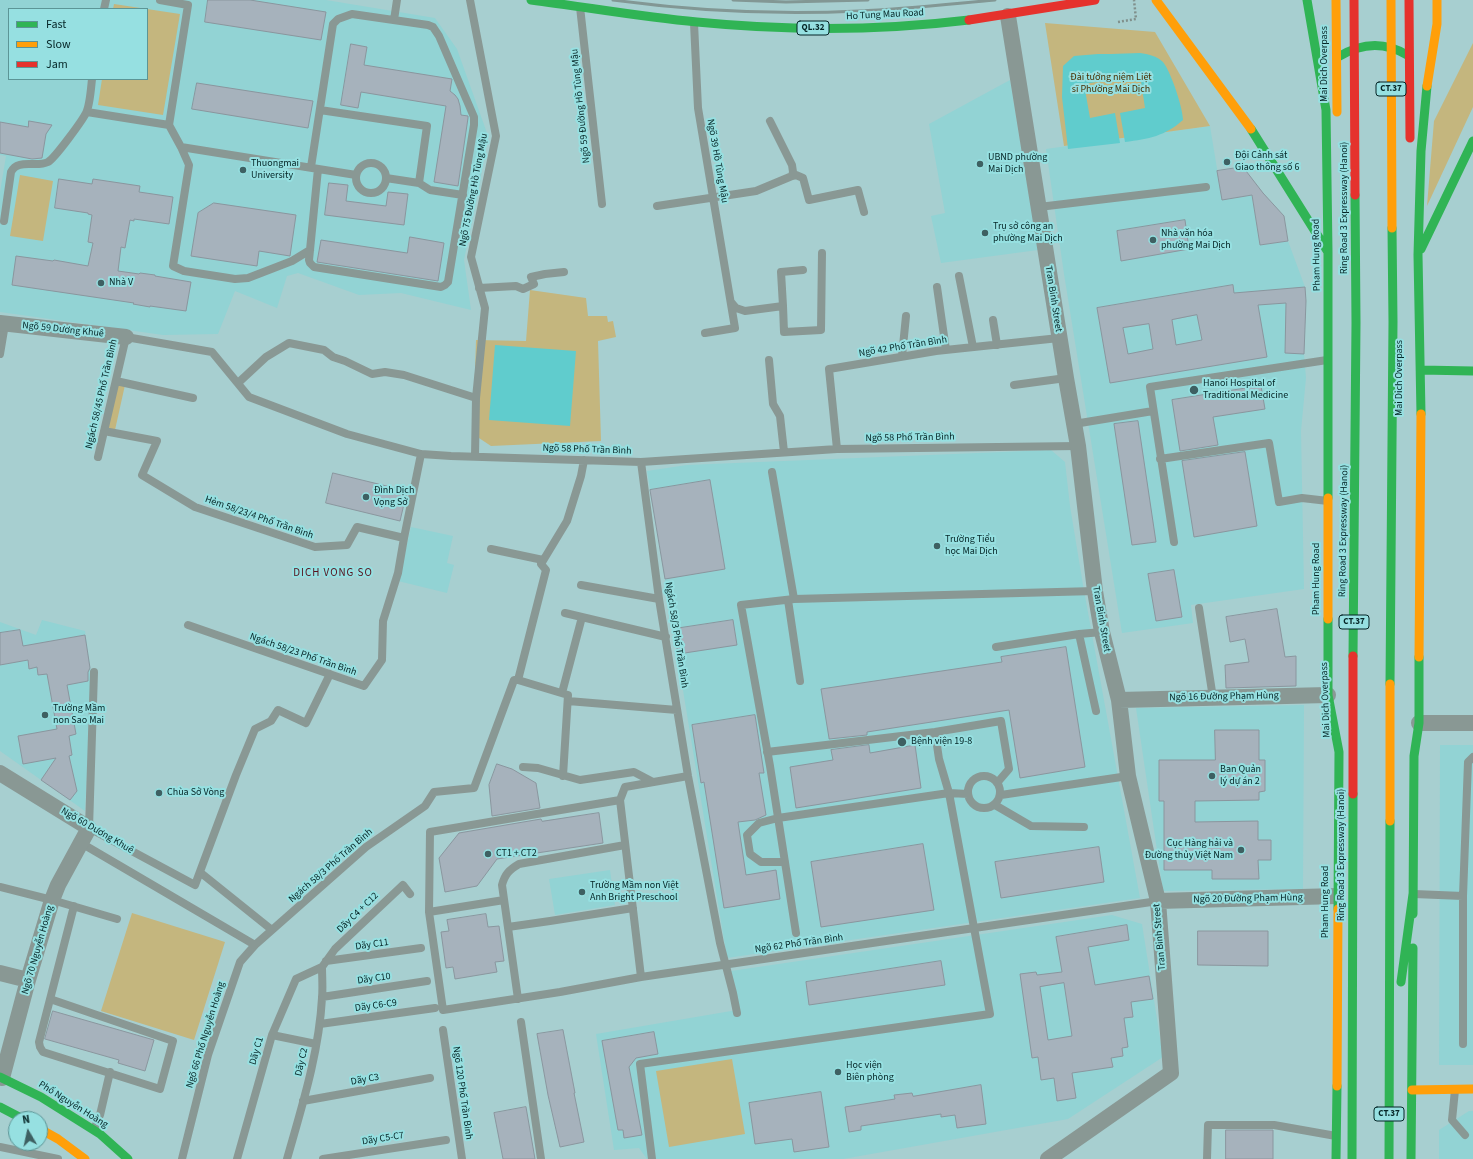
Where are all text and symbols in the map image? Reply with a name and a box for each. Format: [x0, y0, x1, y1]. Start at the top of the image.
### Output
street label: Ho Tung Mau Road [846, 7, 924, 23]
legend [8, 8, 148, 80]
text: Fast [46, 16, 66, 33]
road number: QL.32 [797, 21, 829, 35]
street label: Mai Dich Overpass [1319, 26, 1331, 102]
text: Slow [46, 36, 71, 53]
street label: Ngõ 59 Đường Hồ Tùng Mậu [569, 48, 593, 164]
text: Jam [46, 56, 68, 73]
park label: Đài tưởng niệm Liệt sĩ Phường Mai Dịch [1070, 72, 1152, 96]
road number: CT.37 [1376, 82, 1406, 96]
street label: Ngõ 39 Hồ Tùng Mậu [704, 118, 730, 204]
street label: Ngõ 75 Đường Hồ Tùng Mậu [457, 132, 491, 248]
street label: Ring Road 3 Expressway (Hanoi) [1339, 142, 1351, 274]
place label: Đội Cảnh sát Giao thông số 6 [1235, 150, 1299, 174]
place label: UBND phường Mai Dịch [988, 152, 1047, 176]
marker: Đội Cảnh sát Giao thông số 6 [1222, 157, 1232, 167]
place label: Thuongmai University [251, 158, 299, 182]
marker: UBND phường Mai Dịch [975, 159, 985, 169]
marker: Thuongmai University [238, 165, 248, 175]
street label: Pham Hung Road [1310, 219, 1324, 291]
place label: Trụ sở công an phường Mai Dịch [993, 221, 1063, 244]
marker: Trụ sở công an phường Mai Dịch [980, 228, 990, 238]
place label: Nhà văn hóa phường Mai Dịch [1161, 228, 1231, 252]
marker: Nhà văn hóa phường Mai Dịch [1148, 235, 1158, 245]
street label: Tran Binh Street [1042, 265, 1064, 333]
place label: Nhà V [109, 277, 133, 289]
marker: Nhà V [96, 278, 106, 288]
street label: Ngõ 59 Dương Khuê [22, 320, 104, 340]
street label: Ngõ 42 Phố Trần Bình [858, 334, 948, 360]
street label: Ngách 58/45 Phố Trần Bình [84, 338, 120, 450]
street label: Mai Dich Overpass [1394, 340, 1406, 416]
place label: Hanoi Hospital of Traditional Medicine [1203, 378, 1288, 402]
marker: Hanoi Hospital of Traditional Medicine [1188, 384, 1200, 396]
street label: Ngõ 58 Phố Trần Bình [865, 431, 955, 445]
street label: Ngõ 58 Phố Trần Bình [542, 442, 632, 458]
street label: Ring Road 3 Expressway (Hanoi) [1337, 465, 1351, 597]
place label: Đình Dịch Vọng Sở [374, 485, 414, 508]
marker: Đình Dịch Vọng Sở [361, 492, 371, 502]
street label: Hẻm 58/23/4 Phố Trần Bình [203, 494, 315, 542]
place label: Trường Tiểu học Mai Dịch [945, 534, 998, 558]
marker: Trường Tiểu học Mai Dịch [932, 541, 942, 551]
street label: Pham Hung Road [1311, 543, 1323, 615]
district label: DICH VONG SO [293, 567, 373, 581]
street label: Ngách 58/3 Phố Trần Bình [662, 581, 690, 689]
street label: Tran Binh Street [1089, 585, 1113, 653]
road number: CT.37 [1339, 615, 1369, 629]
street label: Ngách 58/23 Phố Trần Bình [248, 631, 358, 679]
street label: Mai Dich Overpass [1319, 662, 1333, 738]
street label: Ngõ 16 Đường Phạm Hùng [1169, 690, 1279, 704]
place label: Trường Mầm non Sao Mai [53, 703, 105, 726]
marker: Trường Mầm non Sao Mai [40, 710, 50, 720]
marker: Bệnh viện 19-8 [896, 736, 908, 748]
place label: Bệnh viện 19-8 [911, 736, 972, 748]
place label: Ban Quản lý dự án 2 [1220, 764, 1261, 788]
marker: Ban Quản lý dự án 2 [1207, 771, 1217, 781]
place label: Chùa Sở Vòng [167, 787, 224, 799]
marker: Chùa Sở Vòng [154, 788, 164, 798]
street label: Ring Road 3 Expressway (Hanoi) [1336, 789, 1348, 921]
street label: Ngõ 60 Dương Khuê [59, 805, 135, 857]
street label: Ngách 58/3 Phố Trần Bình [287, 826, 375, 906]
place label: Cục Hàng hải và Đường thủy Việt Nam [1145, 838, 1233, 862]
marker: Cục Hàng hải và Đường thủy Việt Nam [1236, 845, 1246, 855]
place label: CT1 + CT2 [496, 848, 537, 860]
marker: CT1 + CT2 [483, 849, 493, 859]
street label: Pham Hung Road [1320, 866, 1332, 938]
place label: Trường Mầm non Việt Anh Bright Preschool [590, 880, 679, 904]
marker: Trường Mầm non Việt Anh Bright Preschool [577, 887, 587, 897]
street label: Dãy C4 + C12 [335, 890, 381, 936]
street label: Ngõ 20 Đường Phạm Hùng [1193, 892, 1303, 906]
street label: Tran Binh Street [1151, 903, 1169, 971]
street label: Ngõ 70 Nguyễn Hoàng [20, 904, 56, 996]
street label: Ngõ 62 Phố Trần Bình [754, 932, 844, 956]
street label: Dãy C11 [355, 937, 389, 953]
street label: Dãy C10 [357, 971, 391, 987]
street label: Ngõ 66 Phố Nguyễn Hoàng [184, 980, 228, 1090]
street label: Dãy C6-C9 [354, 997, 398, 1015]
street label: Dãy C1 [247, 1036, 267, 1066]
street label: Ngõ 120 Phố Trần Bình [450, 1046, 474, 1140]
street label: Dãy C2 [293, 1047, 311, 1077]
place label: Học viện Biên phòng [846, 1060, 894, 1084]
marker: Học viện Biên phòng [833, 1067, 843, 1077]
street label: Dãy C3 [350, 1072, 380, 1088]
street label: Phố Nguyễn Hoàng [36, 1079, 110, 1131]
road number: CT.37 [1374, 1107, 1404, 1121]
north arrow [8, 1111, 48, 1151]
text: N [21, 1112, 31, 1128]
street label: Dãy C5-C7 [361, 1130, 405, 1148]

